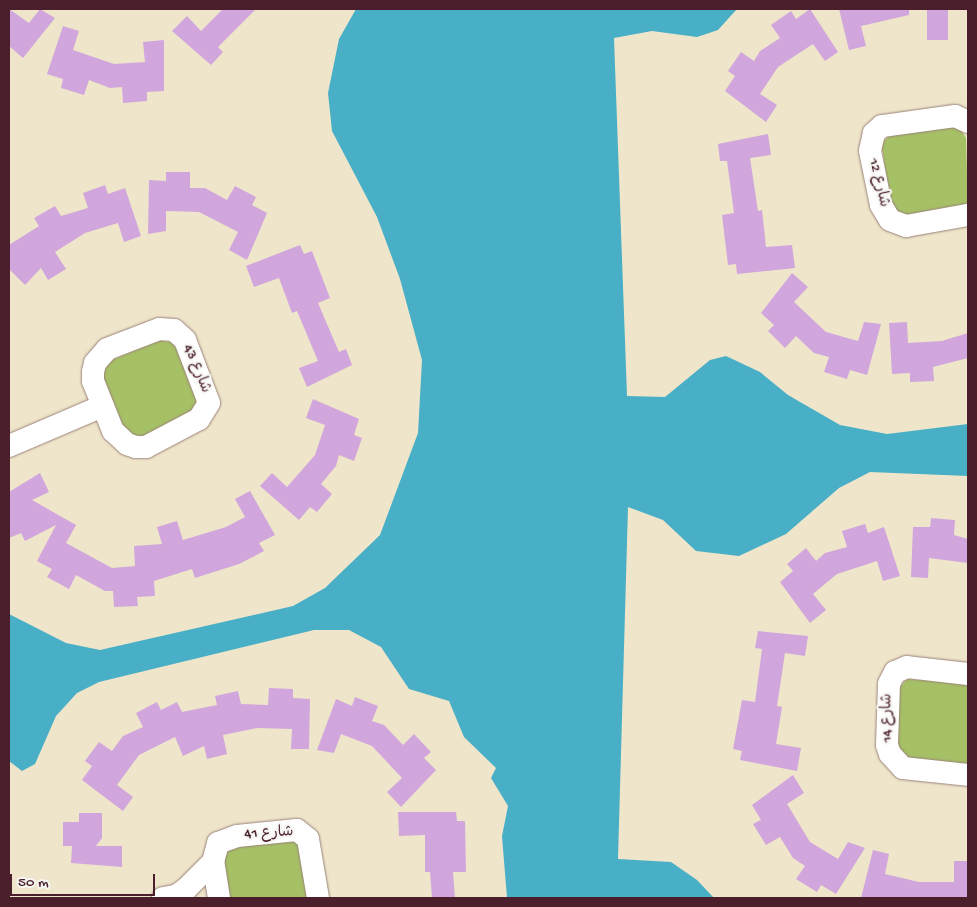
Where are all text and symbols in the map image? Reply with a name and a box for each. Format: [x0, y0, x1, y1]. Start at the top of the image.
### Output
street label: شارع 12 [864, 157, 892, 209]
street label: شارع 43 [178, 342, 214, 396]
street label: شارع 14 [879, 693, 897, 743]
street label: شارع 41 [244, 824, 294, 844]
scale bar [12, 864, 158, 896]
text: 50 m [18, 874, 49, 892]

